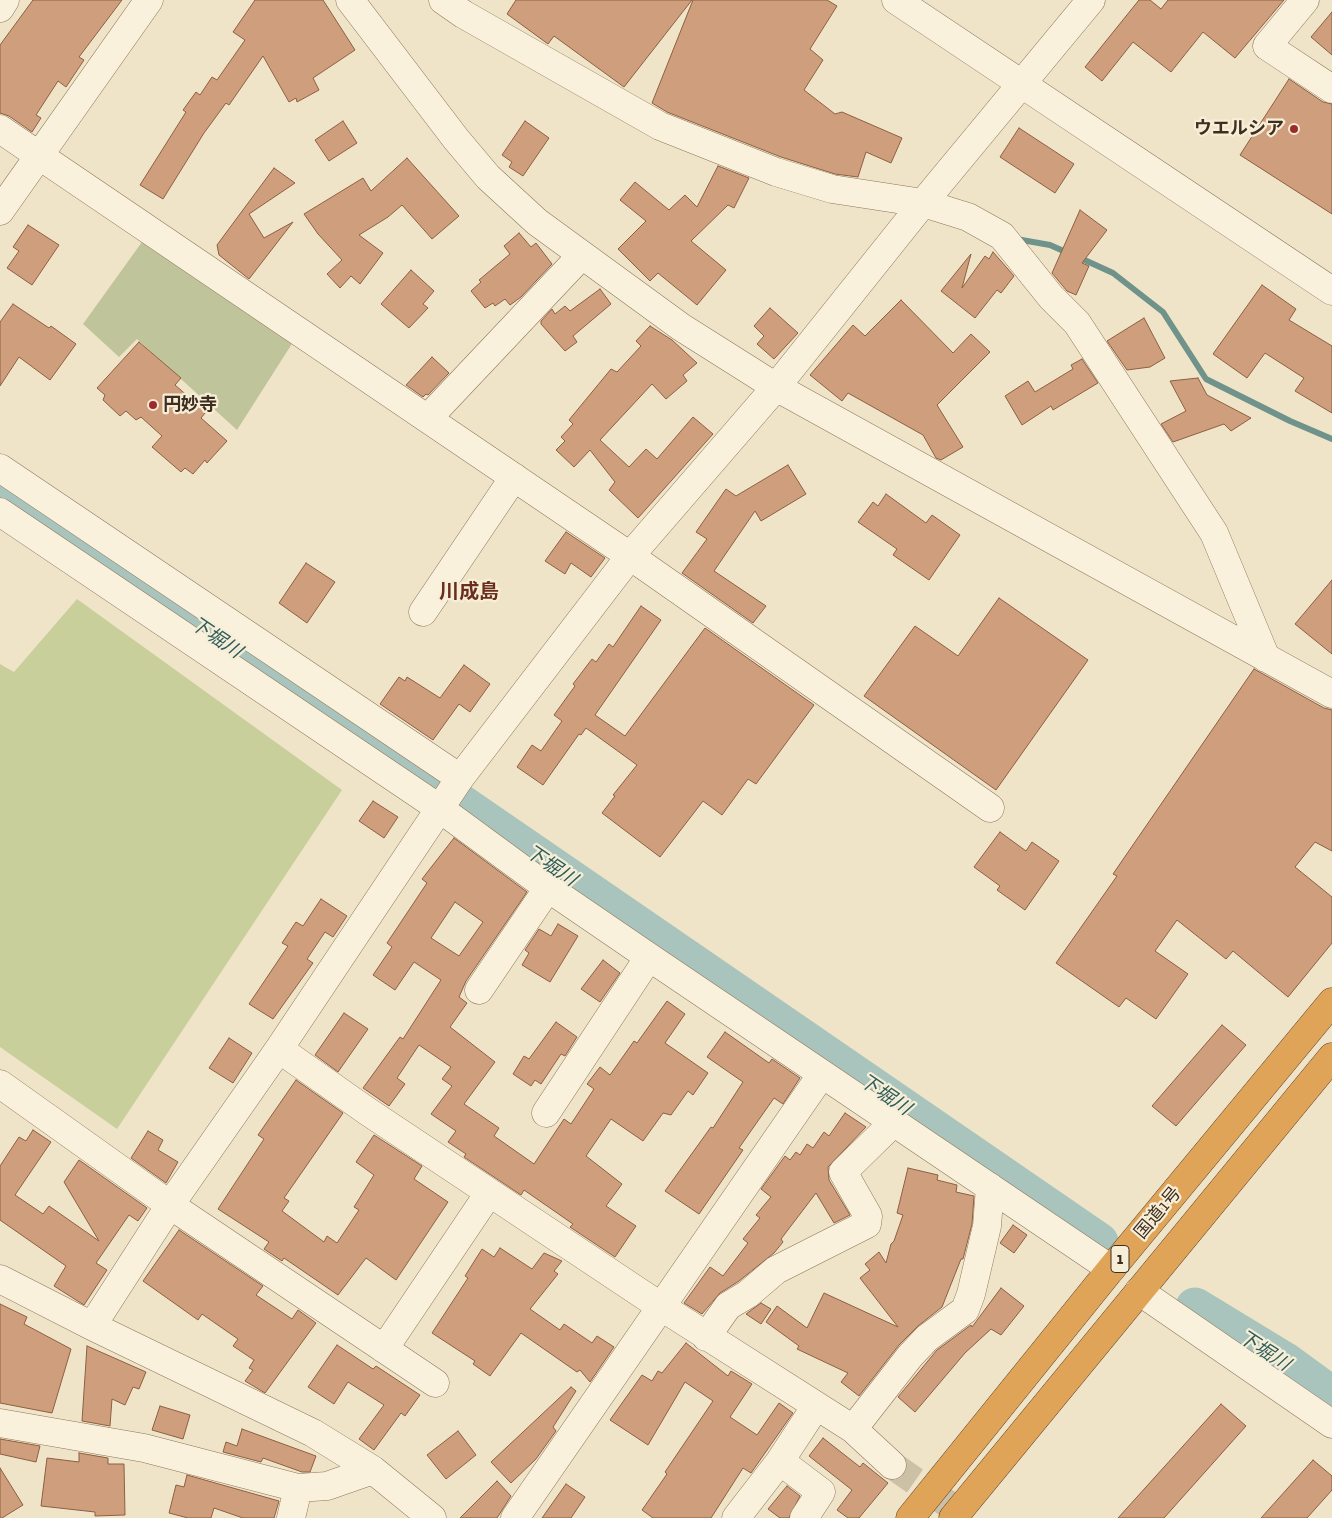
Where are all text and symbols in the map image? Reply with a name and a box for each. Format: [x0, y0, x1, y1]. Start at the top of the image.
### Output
place label: ウエルシア [1194, 118, 1284, 140]
marker: ウエルシア [1288, 123, 1300, 135]
place label: 円妙寺 [163, 394, 217, 416]
marker: 円妙寺 [147, 399, 159, 411]
district label: 川成島 [439, 580, 499, 604]
water label: 下堀川 [186, 613, 246, 663]
water label: 下堀川 [521, 841, 581, 891]
water label: 下堀川 [855, 1070, 915, 1120]
street label: 国道1号 [1130, 1183, 1186, 1243]
road number: 1 [1111, 1246, 1129, 1272]
water label: 下堀川 [1234, 1326, 1294, 1376]

